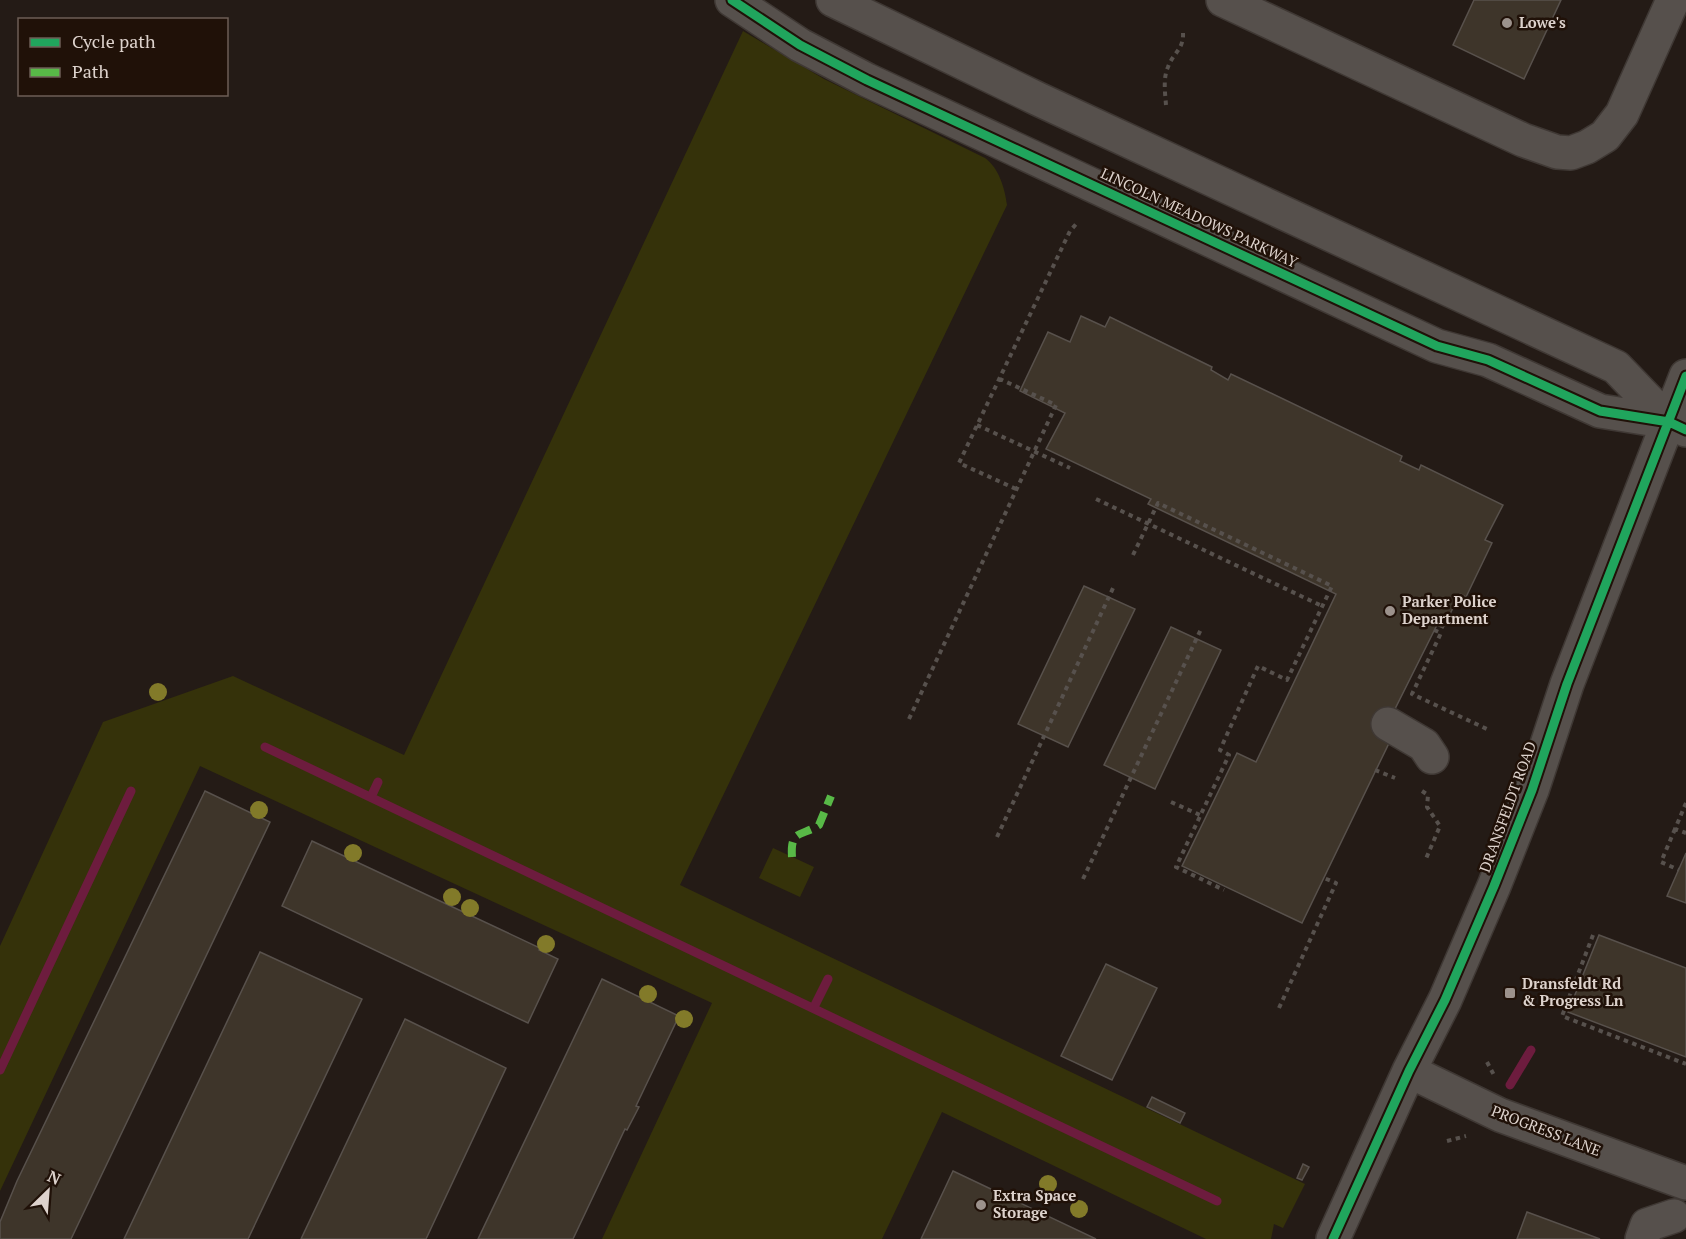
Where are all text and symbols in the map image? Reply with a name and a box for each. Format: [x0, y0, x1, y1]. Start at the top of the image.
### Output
place label: Lowe's [1519, 12, 1566, 32]
marker: Lowe's [1500, 16, 1514, 30]
legend [18, 18, 228, 96]
text: Cycle path [72, 29, 156, 53]
text: Path [72, 59, 109, 83]
street label: LINCOLN MEADOWS PARKWAY [1098, 163, 1301, 272]
place label: Parker Police Department [1402, 591, 1497, 628]
marker: Parker Police Department [1383, 604, 1397, 618]
street label: DRANSFELDT ROAD [1474, 738, 1540, 875]
place label: Dransfeldt Rd & Progress Ln [1522, 973, 1624, 1010]
marker: Dransfeldt Rd & Progress Ln [1503, 986, 1517, 1000]
street label: PROGRESS LANE [1489, 1100, 1604, 1160]
north arrow [18, 1161, 78, 1221]
text: N [44, 1165, 64, 1190]
place label: Extra Space Storage [993, 1185, 1076, 1222]
marker: Extra Space Storage [974, 1198, 988, 1212]

